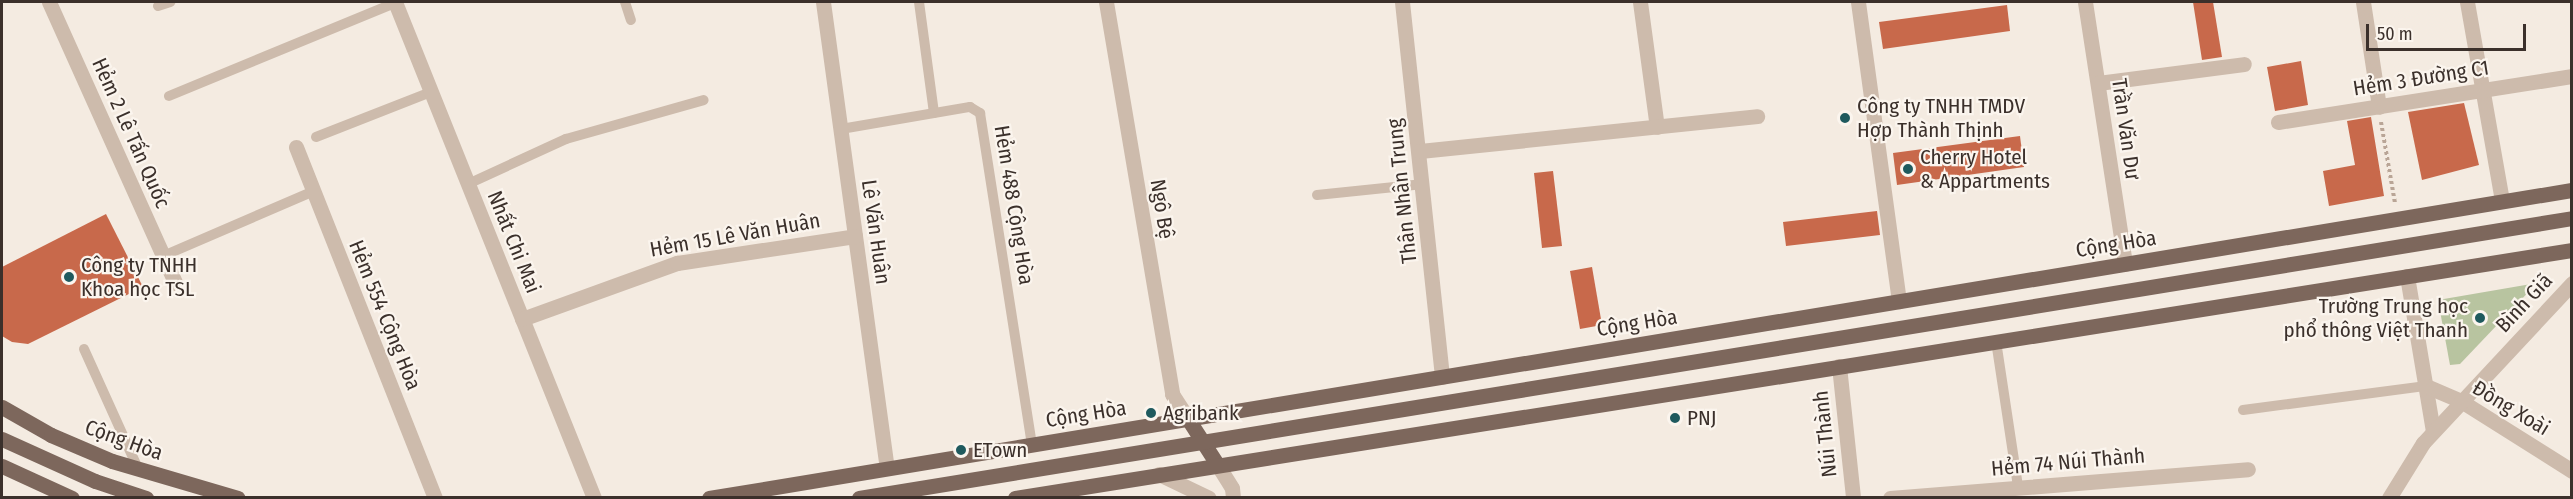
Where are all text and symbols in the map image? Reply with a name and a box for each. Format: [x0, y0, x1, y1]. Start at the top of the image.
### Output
scale bar [2369, 12, 2530, 50]
text: 50 m [2377, 23, 2413, 45]
street label: Hẻm 2 Lê Tấn Quốc [87, 54, 175, 212]
street label: Hẻm 3 Đường C1 [2351, 55, 2491, 101]
street label: Trần Văn Dư [2106, 77, 2146, 181]
place label: Công ty TNHH TMDV Hợp Thành Thịnh [1857, 93, 2025, 143]
marker: Công ty TNHH TMDV Hợp Thành Thịnh [1838, 111, 1852, 125]
street label: Thân Nhân Trung [1382, 117, 1422, 265]
street label: Hẻm 488 Cộng Hòa [989, 123, 1039, 287]
place label: Cherry Hotel & Appartments [1920, 144, 2050, 194]
marker: Cherry Hotel & Appartments [1901, 162, 1915, 176]
street label: Ngô Bệ [1145, 177, 1179, 241]
street label: Lê Văn Huân [856, 178, 896, 286]
street label: Nhất Chi Mai [482, 187, 546, 297]
street label: Hẻm 15 Lê Văn Huân [648, 208, 822, 262]
street label: Cộng Hòa [2074, 225, 2158, 263]
street label: Hẻm 554 Cộng Hòa [343, 236, 427, 394]
place label: Công ty TNHH Khoa học TSL [81, 252, 197, 302]
street label: Bình Giã [2490, 268, 2558, 338]
marker: Công ty TNHH Khoa học TSL [62, 270, 76, 284]
place label: Trường Trung học phổ thông Việt Thanh [2284, 293, 2468, 343]
street label: Cộng Hòa [1595, 304, 1679, 342]
marker: Trường Trung học phổ thông Việt Thanh [2473, 311, 2487, 325]
street label: Đồng Xoài [2468, 375, 2554, 441]
street label: Núi Thành [1808, 389, 1842, 479]
street label: Cộng Hòa [1044, 395, 1128, 433]
place label: Agribank [1163, 400, 1239, 426]
place label: PNJ [1687, 405, 1716, 431]
marker: Agribank [1144, 406, 1158, 420]
marker: PNJ [1668, 411, 1682, 425]
street label: Cộng Hòa [82, 414, 166, 466]
place label: ETown [973, 437, 1027, 463]
marker: ETown [954, 443, 968, 457]
street label: Hẻm 74 Núi Thành [1990, 443, 2146, 481]

